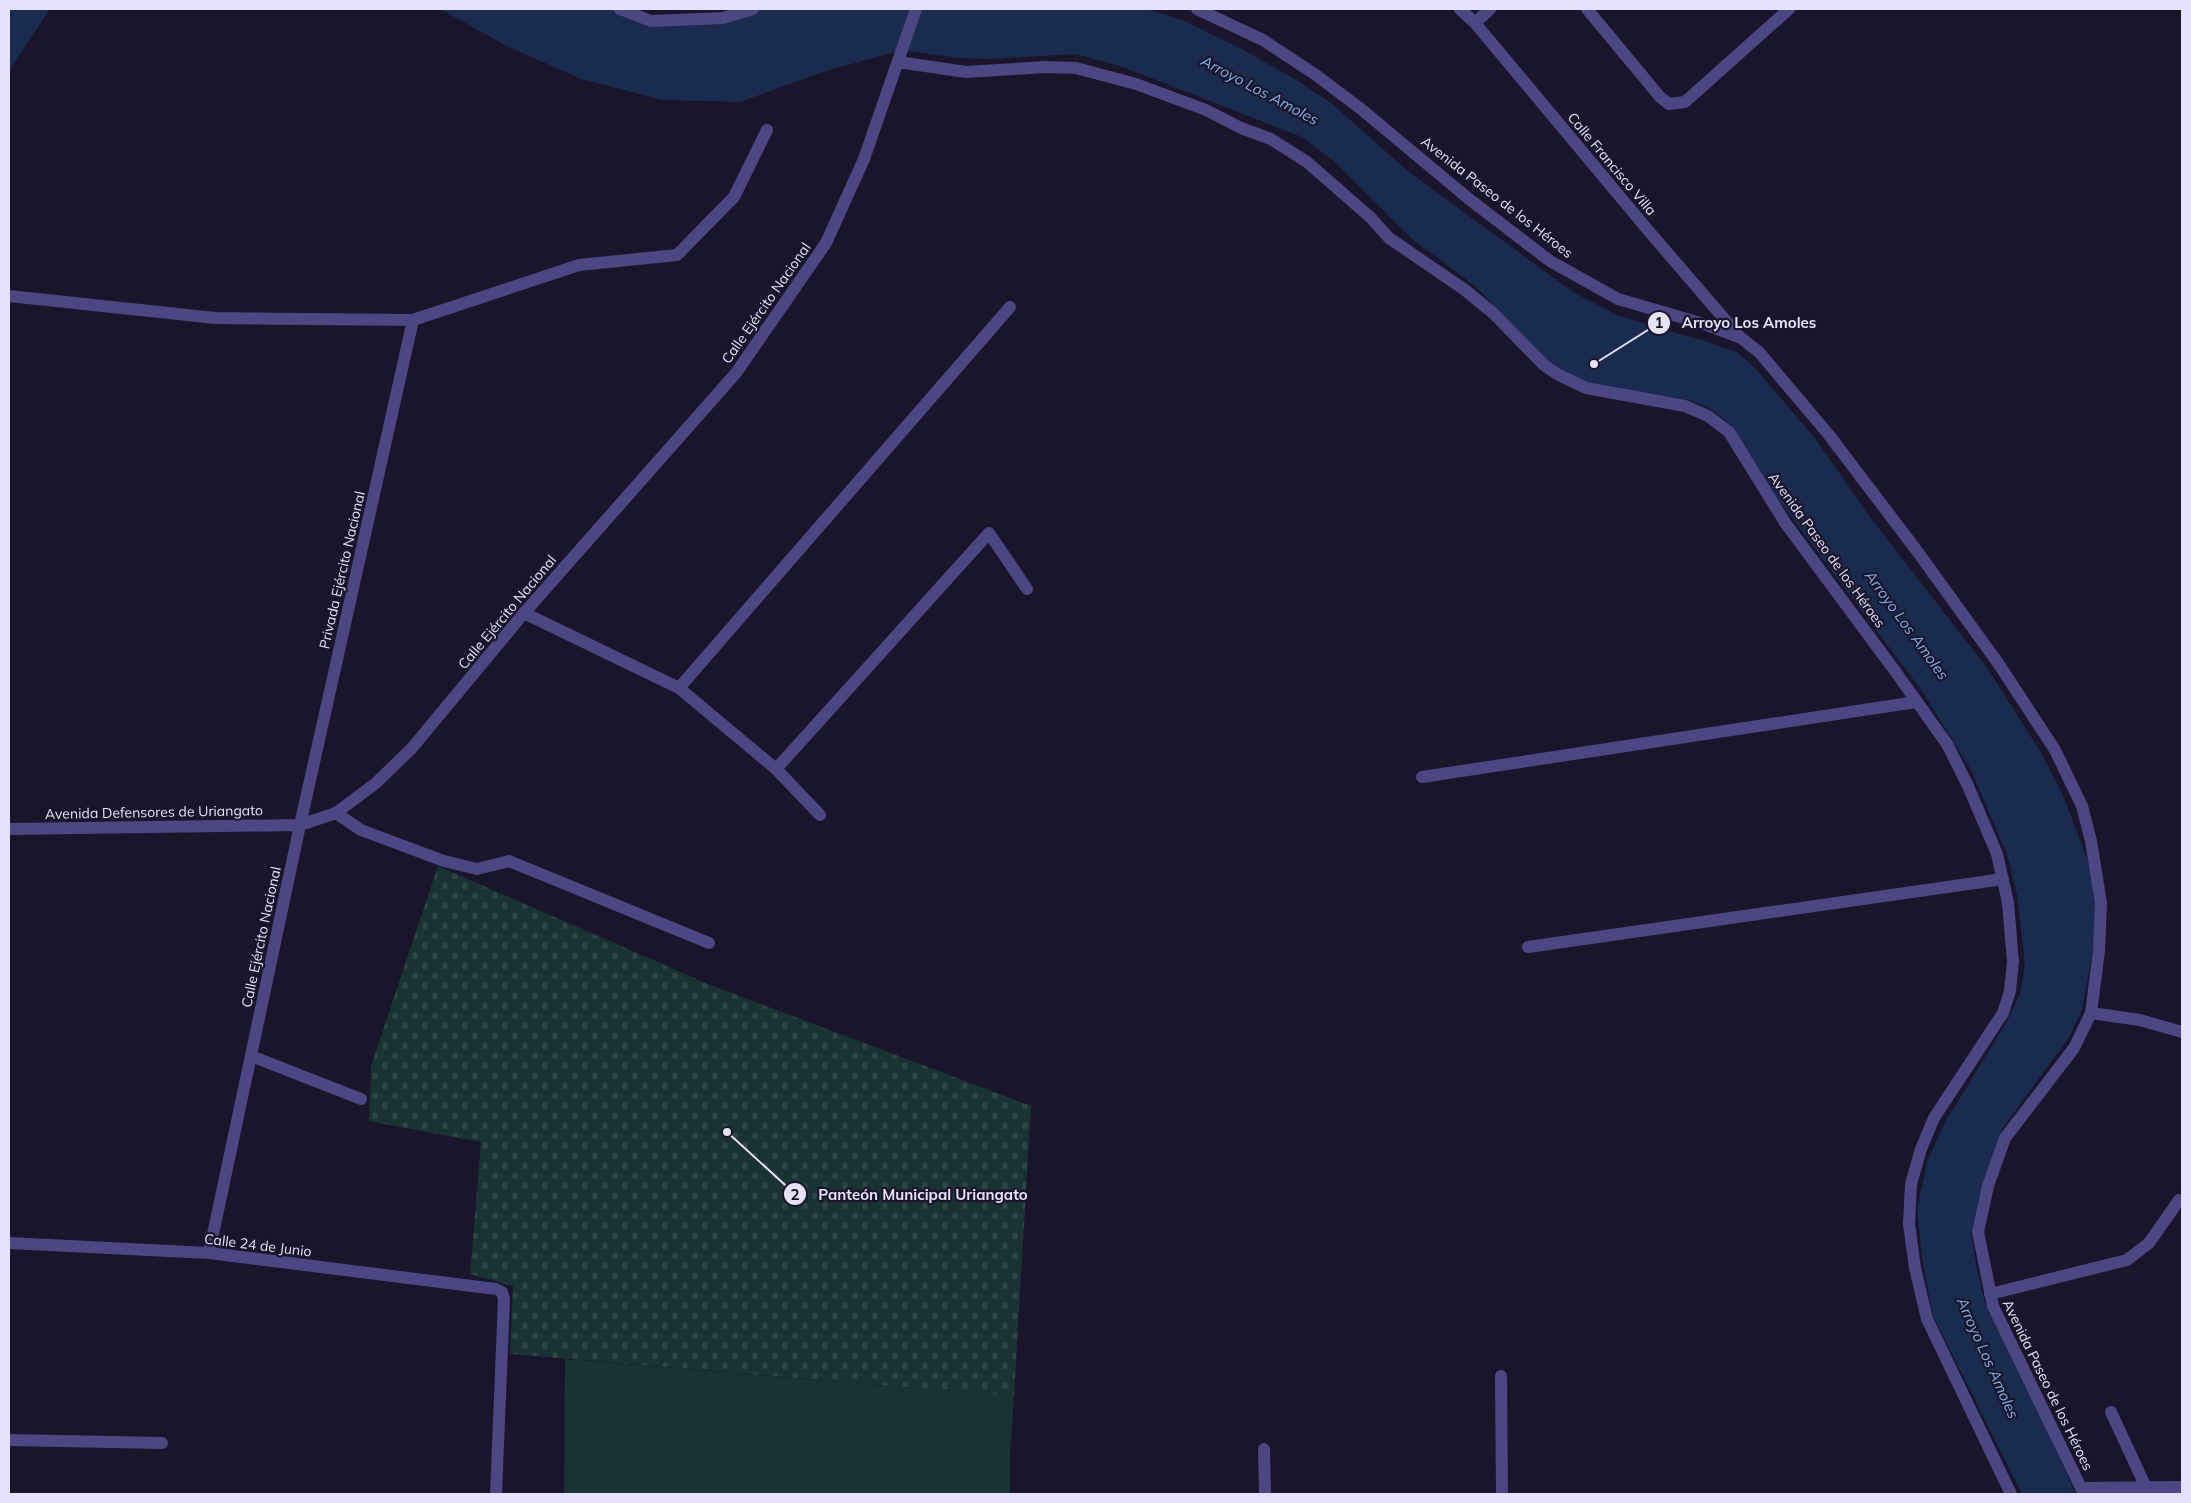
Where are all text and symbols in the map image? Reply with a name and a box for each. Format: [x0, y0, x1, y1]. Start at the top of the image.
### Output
water label: Arroyo Los Amoles [1197, 50, 1322, 129]
street label: Calle Francisco Villa [1564, 109, 1660, 219]
street label: Avenida Paseo de los Héroes [1417, 132, 1577, 262]
street label: Calle Ejército Nacional [717, 239, 815, 367]
callout: Arroyo Los Amoles [1647, 308, 1827, 338]
text: 1 [1654, 313, 1664, 332]
text: Arroyo Los Amoles [1682, 313, 1816, 332]
street label: Avenida Paseo de los Héroes [1765, 469, 1889, 631]
street label: Privada Ejército Nacional [315, 489, 369, 651]
street label: Calle Ejército Nacional [454, 551, 560, 673]
water label: Arroyo Los Amoles [1860, 566, 1953, 683]
street label: Avenida Defensores de Uriangato [45, 801, 263, 823]
street label: Calle Ejército Nacional [237, 865, 285, 1009]
callout: Panteón Municipal Uriangato [783, 1179, 1037, 1209]
text: 2 [790, 1185, 800, 1204]
text: Panteón Municipal Uriangato [818, 1185, 1028, 1204]
street label: Calle 24 de Junio [203, 1229, 313, 1261]
water label: Arroyo Los Amoles [1952, 1294, 2023, 1422]
street label: Avenida Paseo de los Héroes [1999, 1297, 2097, 1473]

